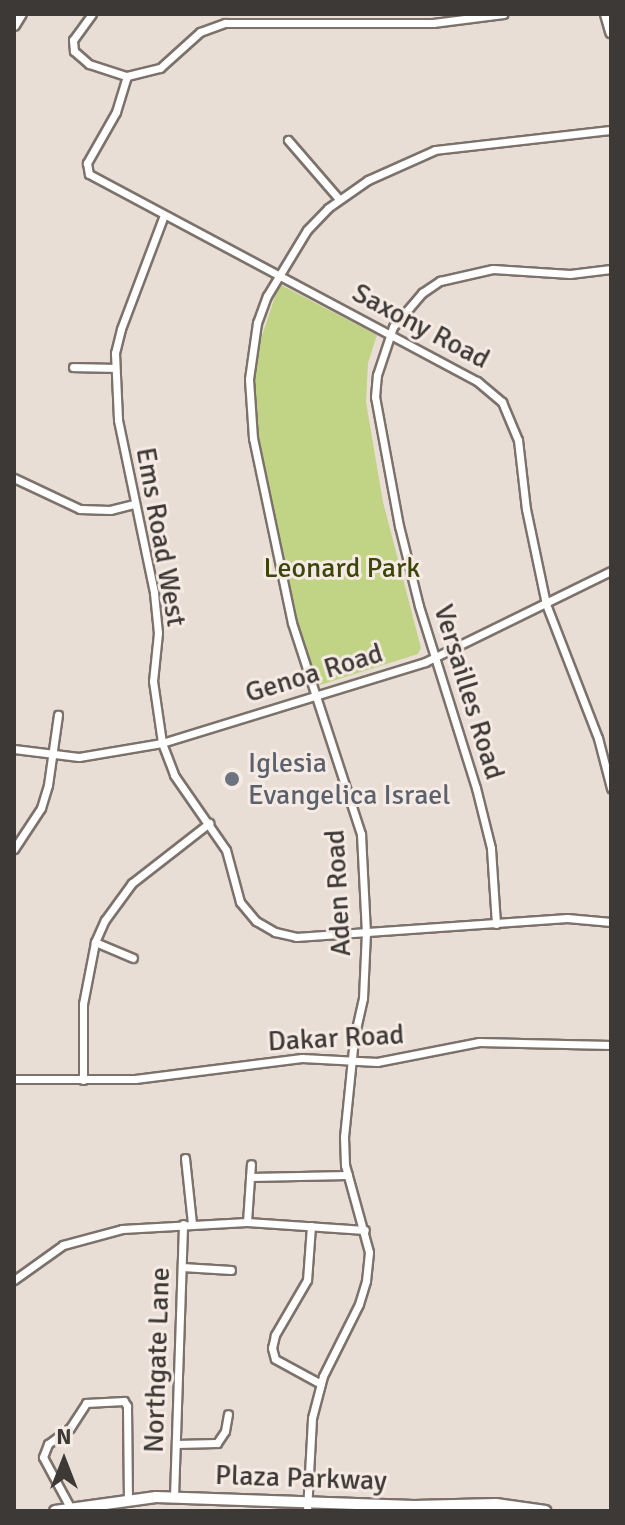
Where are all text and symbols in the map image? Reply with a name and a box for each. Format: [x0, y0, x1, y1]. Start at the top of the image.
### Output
street label: Saxony Road [347, 276, 495, 376]
street label: Ems Road West [129, 445, 193, 629]
park label: Leonard Park [264, 551, 420, 585]
street label: Versailles Road [426, 600, 512, 784]
street label: Genoa Road [241, 636, 387, 710]
place label: Iglesia Evangelica Israel [248, 746, 450, 812]
marker: Iglesia Evangelica Israel [223, 770, 241, 788]
street label: Aden Road [318, 829, 358, 957]
street label: Dakar Road [267, 1018, 405, 1058]
street label: Northgate Lane [137, 1267, 177, 1453]
north arrow [24, 1421, 104, 1501]
text: N [56, 1423, 72, 1450]
street label: Plaza Parkway [215, 1458, 387, 1498]

